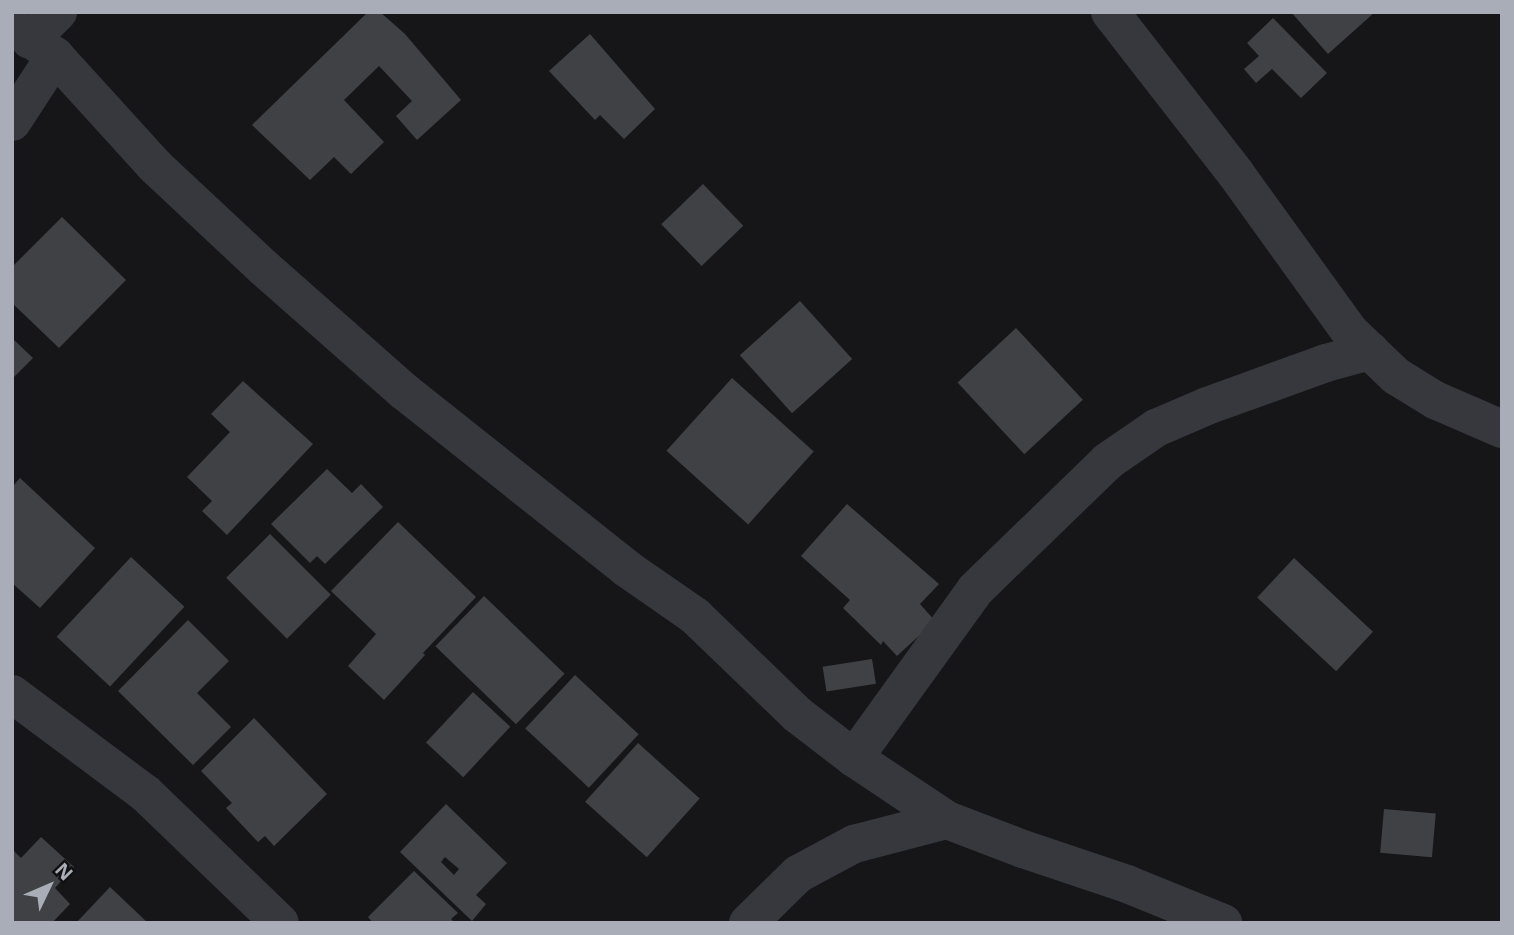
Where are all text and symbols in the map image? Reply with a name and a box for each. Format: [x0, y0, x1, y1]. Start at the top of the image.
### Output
north arrow [14, 851, 84, 921]
text: N [49, 857, 79, 886]

